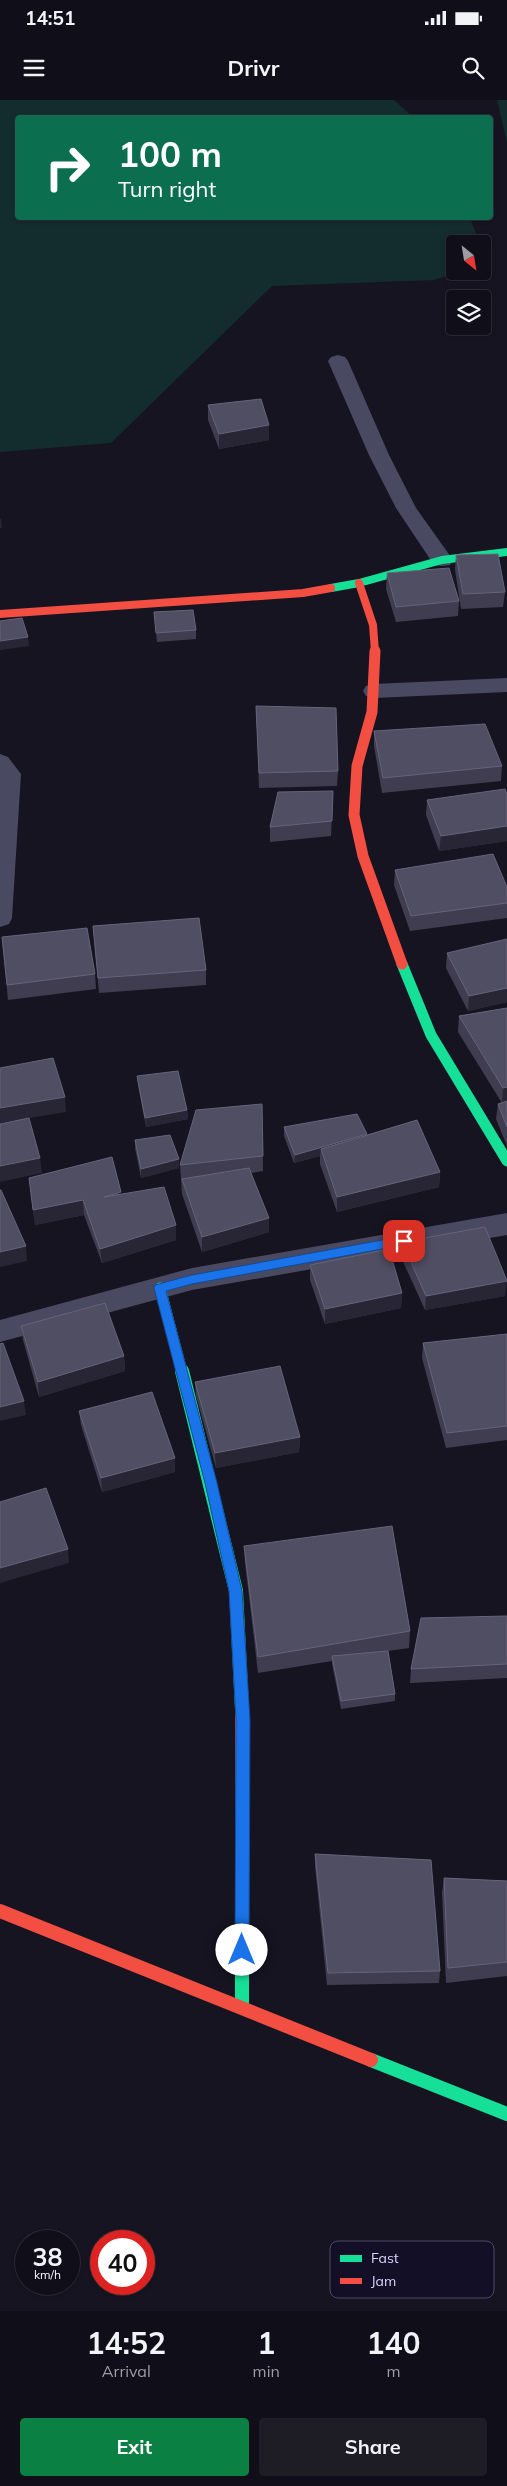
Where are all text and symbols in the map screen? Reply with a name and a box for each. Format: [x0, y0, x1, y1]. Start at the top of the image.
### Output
text: 14:51 [25, 6, 75, 30]
icon: menu [20, 54, 48, 82]
text: Drivr [228, 54, 279, 82]
icon: search [459, 54, 487, 82]
text: 100 m [118, 132, 222, 176]
icon: right [35, 135, 100, 200]
text: Turn right [118, 175, 216, 203]
north arrow [446, 235, 491, 280]
map controls [446, 235, 491, 335]
button: layers [446, 290, 491, 335]
pin [383, 1220, 425, 1262]
icon: arrive [390, 1227, 418, 1255]
position arrow [215, 1923, 267, 1975]
speed limit sign: 40 [90, 2230, 155, 2295]
text: 38 [32, 2241, 63, 2272]
legend [330, 2241, 494, 2298]
text: Fast [371, 2249, 399, 2267]
text: km/h [34, 2267, 61, 2282]
text: Jam [371, 2272, 396, 2290]
text: 14:52 [87, 2324, 166, 2362]
text: 1 [257, 2324, 275, 2362]
text: 140 [366, 2324, 420, 2362]
text: Arrival [102, 2361, 151, 2381]
text: min [253, 2361, 280, 2381]
text: m [386, 2361, 400, 2381]
button: Exit [20, 2418, 249, 2476]
button: Share [259, 2418, 487, 2476]

